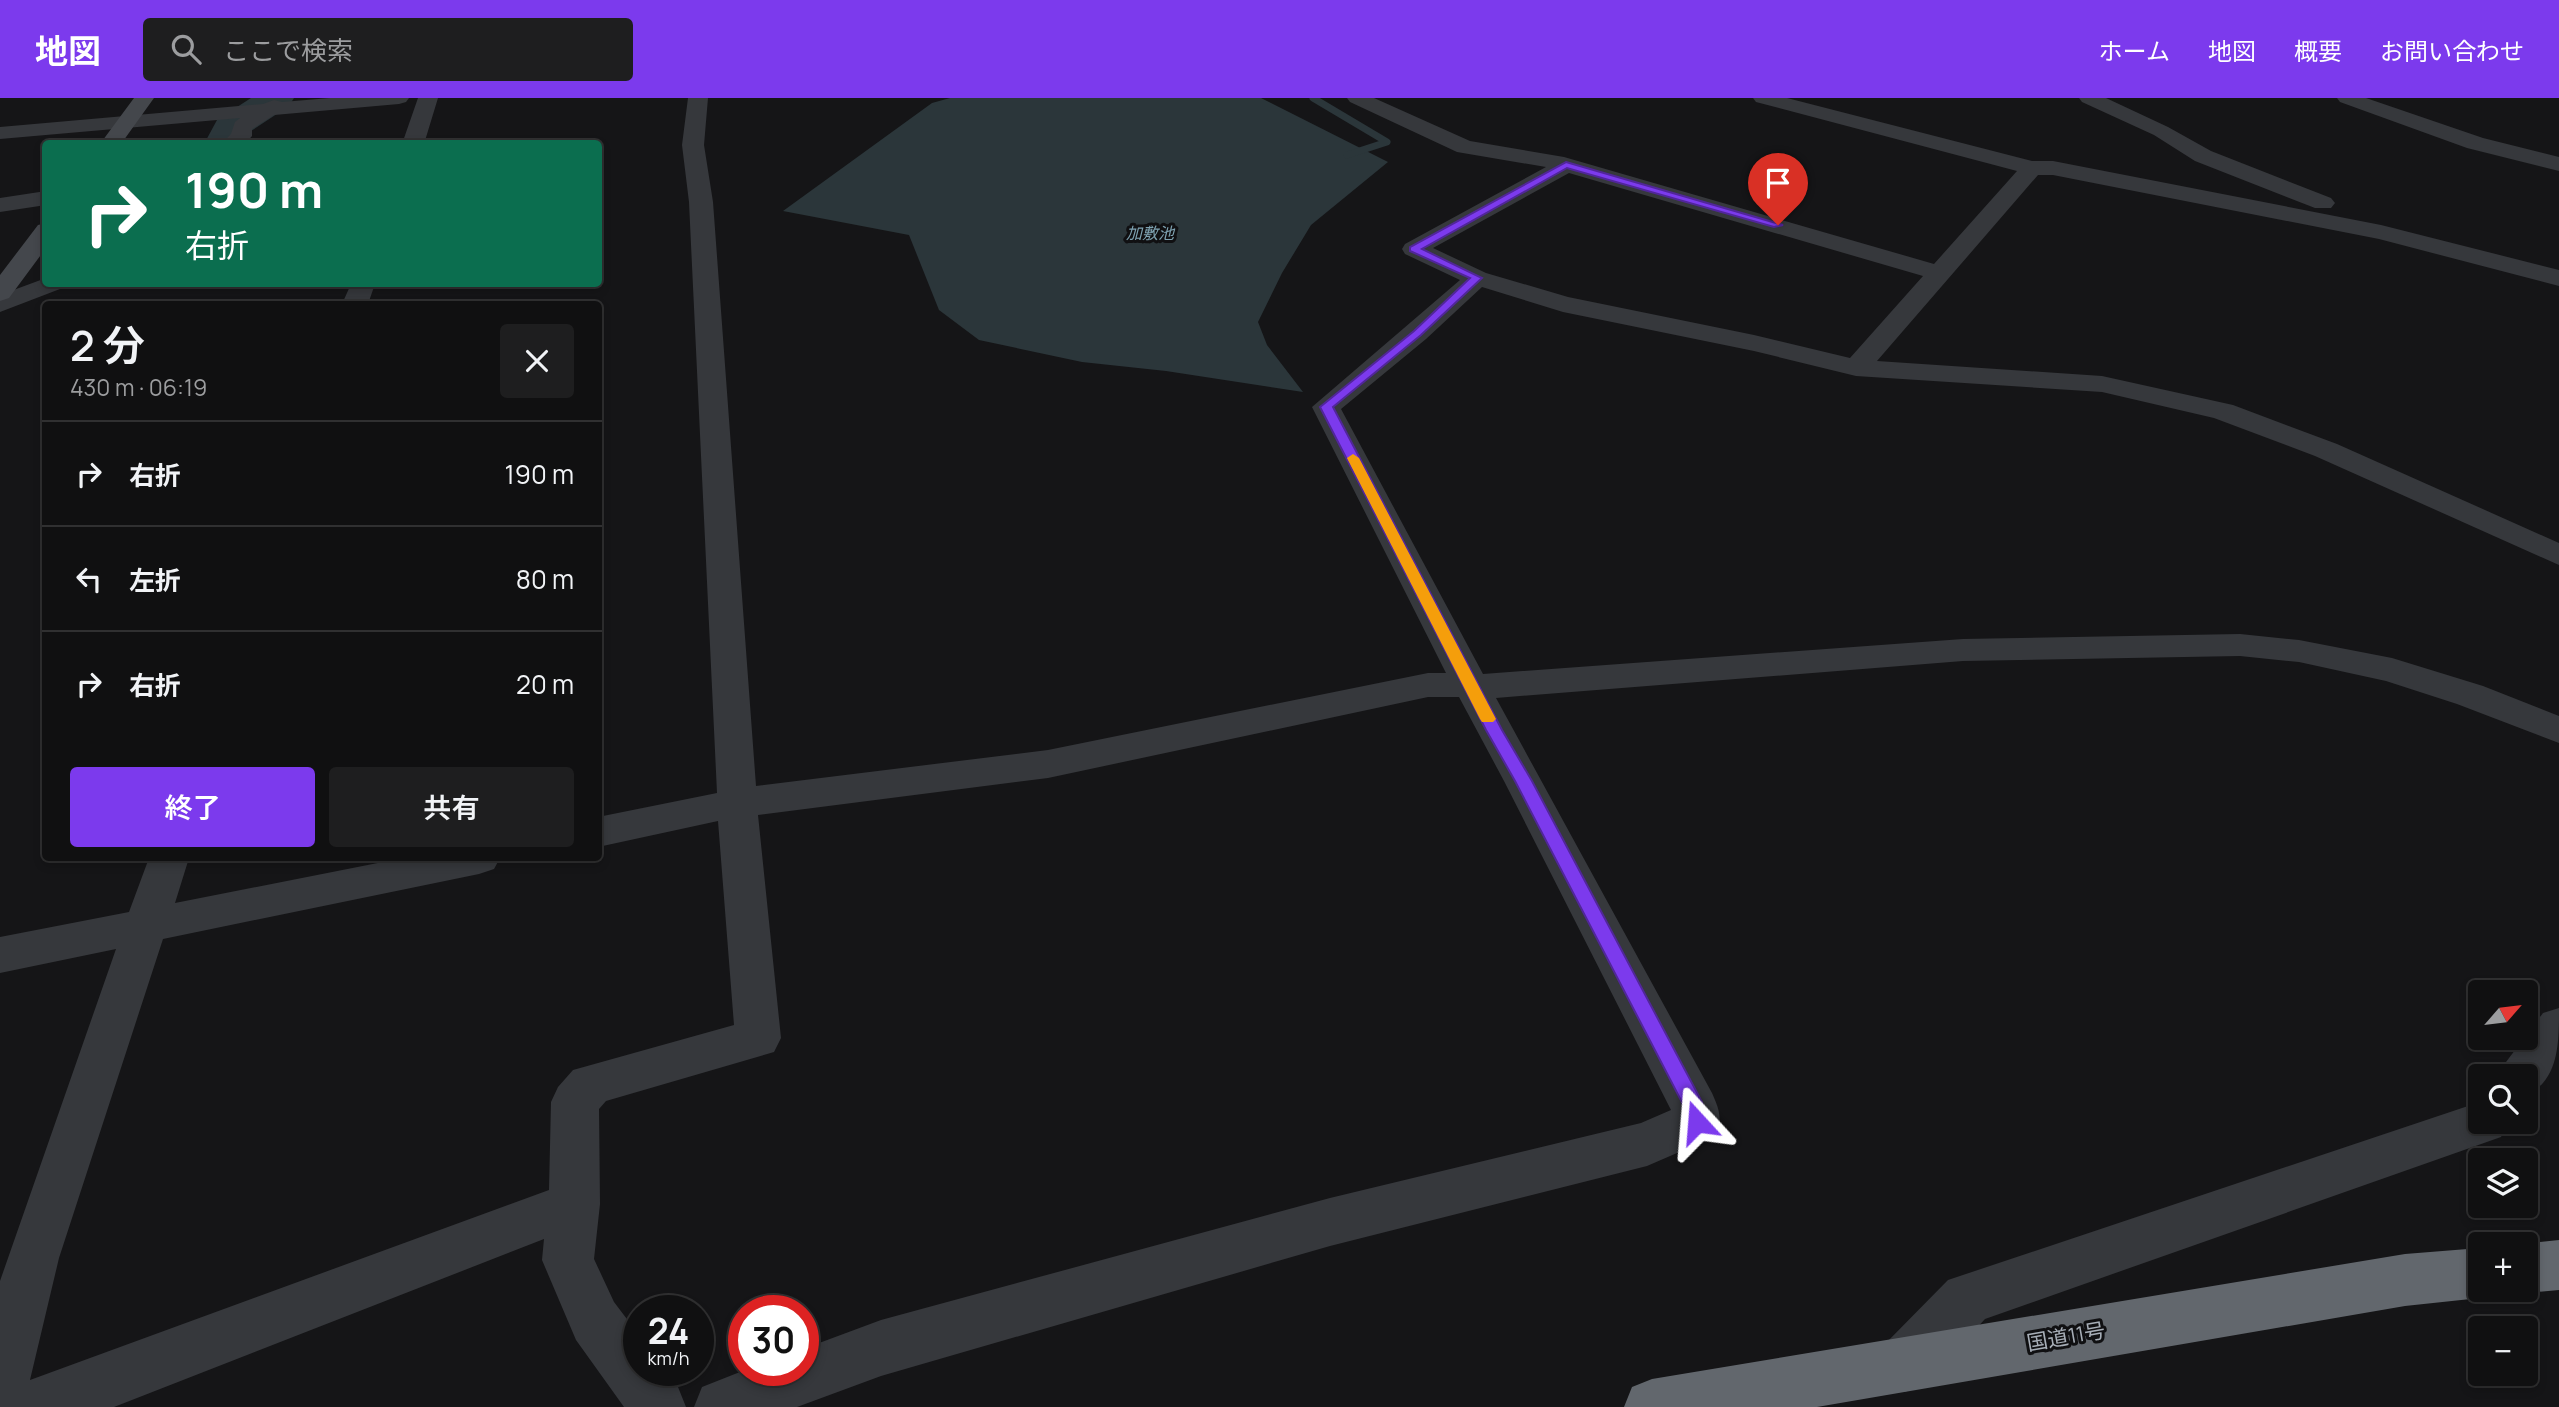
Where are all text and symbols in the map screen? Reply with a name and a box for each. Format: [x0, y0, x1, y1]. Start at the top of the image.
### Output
search box [143, 18, 633, 81]
text: 地図 [35, 28, 101, 73]
icon: search [167, 30, 205, 68]
text: ここで検索 [223, 32, 353, 68]
text: ホーム [2099, 34, 2170, 67]
text: 地図 [2208, 34, 2256, 67]
text: 概要 [2294, 34, 2342, 67]
text: お問い合わせ [2380, 34, 2524, 67]
pin [1748, 153, 1808, 225]
text: 190 m [185, 156, 323, 223]
icon: arrive [1759, 164, 1797, 202]
icon: right [70, 168, 161, 259]
water label: 加敷池 [1126, 222, 1176, 244]
text: 右折 [185, 223, 249, 267]
text: 2 分 [70, 316, 145, 374]
button: close [500, 324, 574, 398]
text: 430 m · 06:19 [70, 371, 207, 403]
icon: right [70, 455, 108, 493]
text: 190 m [505, 456, 574, 492]
text: 右折 [129, 457, 181, 493]
icon: left [70, 560, 108, 598]
text: 80 m [516, 561, 574, 597]
text: 左折 [129, 562, 181, 598]
icon: right [70, 665, 108, 703]
text: 20 m [516, 666, 574, 702]
text: 右折 [129, 667, 181, 703]
button: 終了 [70, 767, 315, 847]
button: 共有 [329, 767, 574, 847]
north arrow [2468, 980, 2538, 1050]
map controls [2468, 980, 2538, 1386]
button: search [2468, 1064, 2538, 1134]
position arrow [1660, 1085, 1734, 1159]
button: layers [2468, 1148, 2538, 1218]
button: + [2468, 1232, 2538, 1302]
speed limit sign: 30 [728, 1295, 819, 1386]
text: 24 [648, 1307, 689, 1355]
street label: 国道11号 [2024, 1315, 2107, 1357]
button: − [2468, 1316, 2538, 1386]
text: km/h [648, 1346, 689, 1370]

